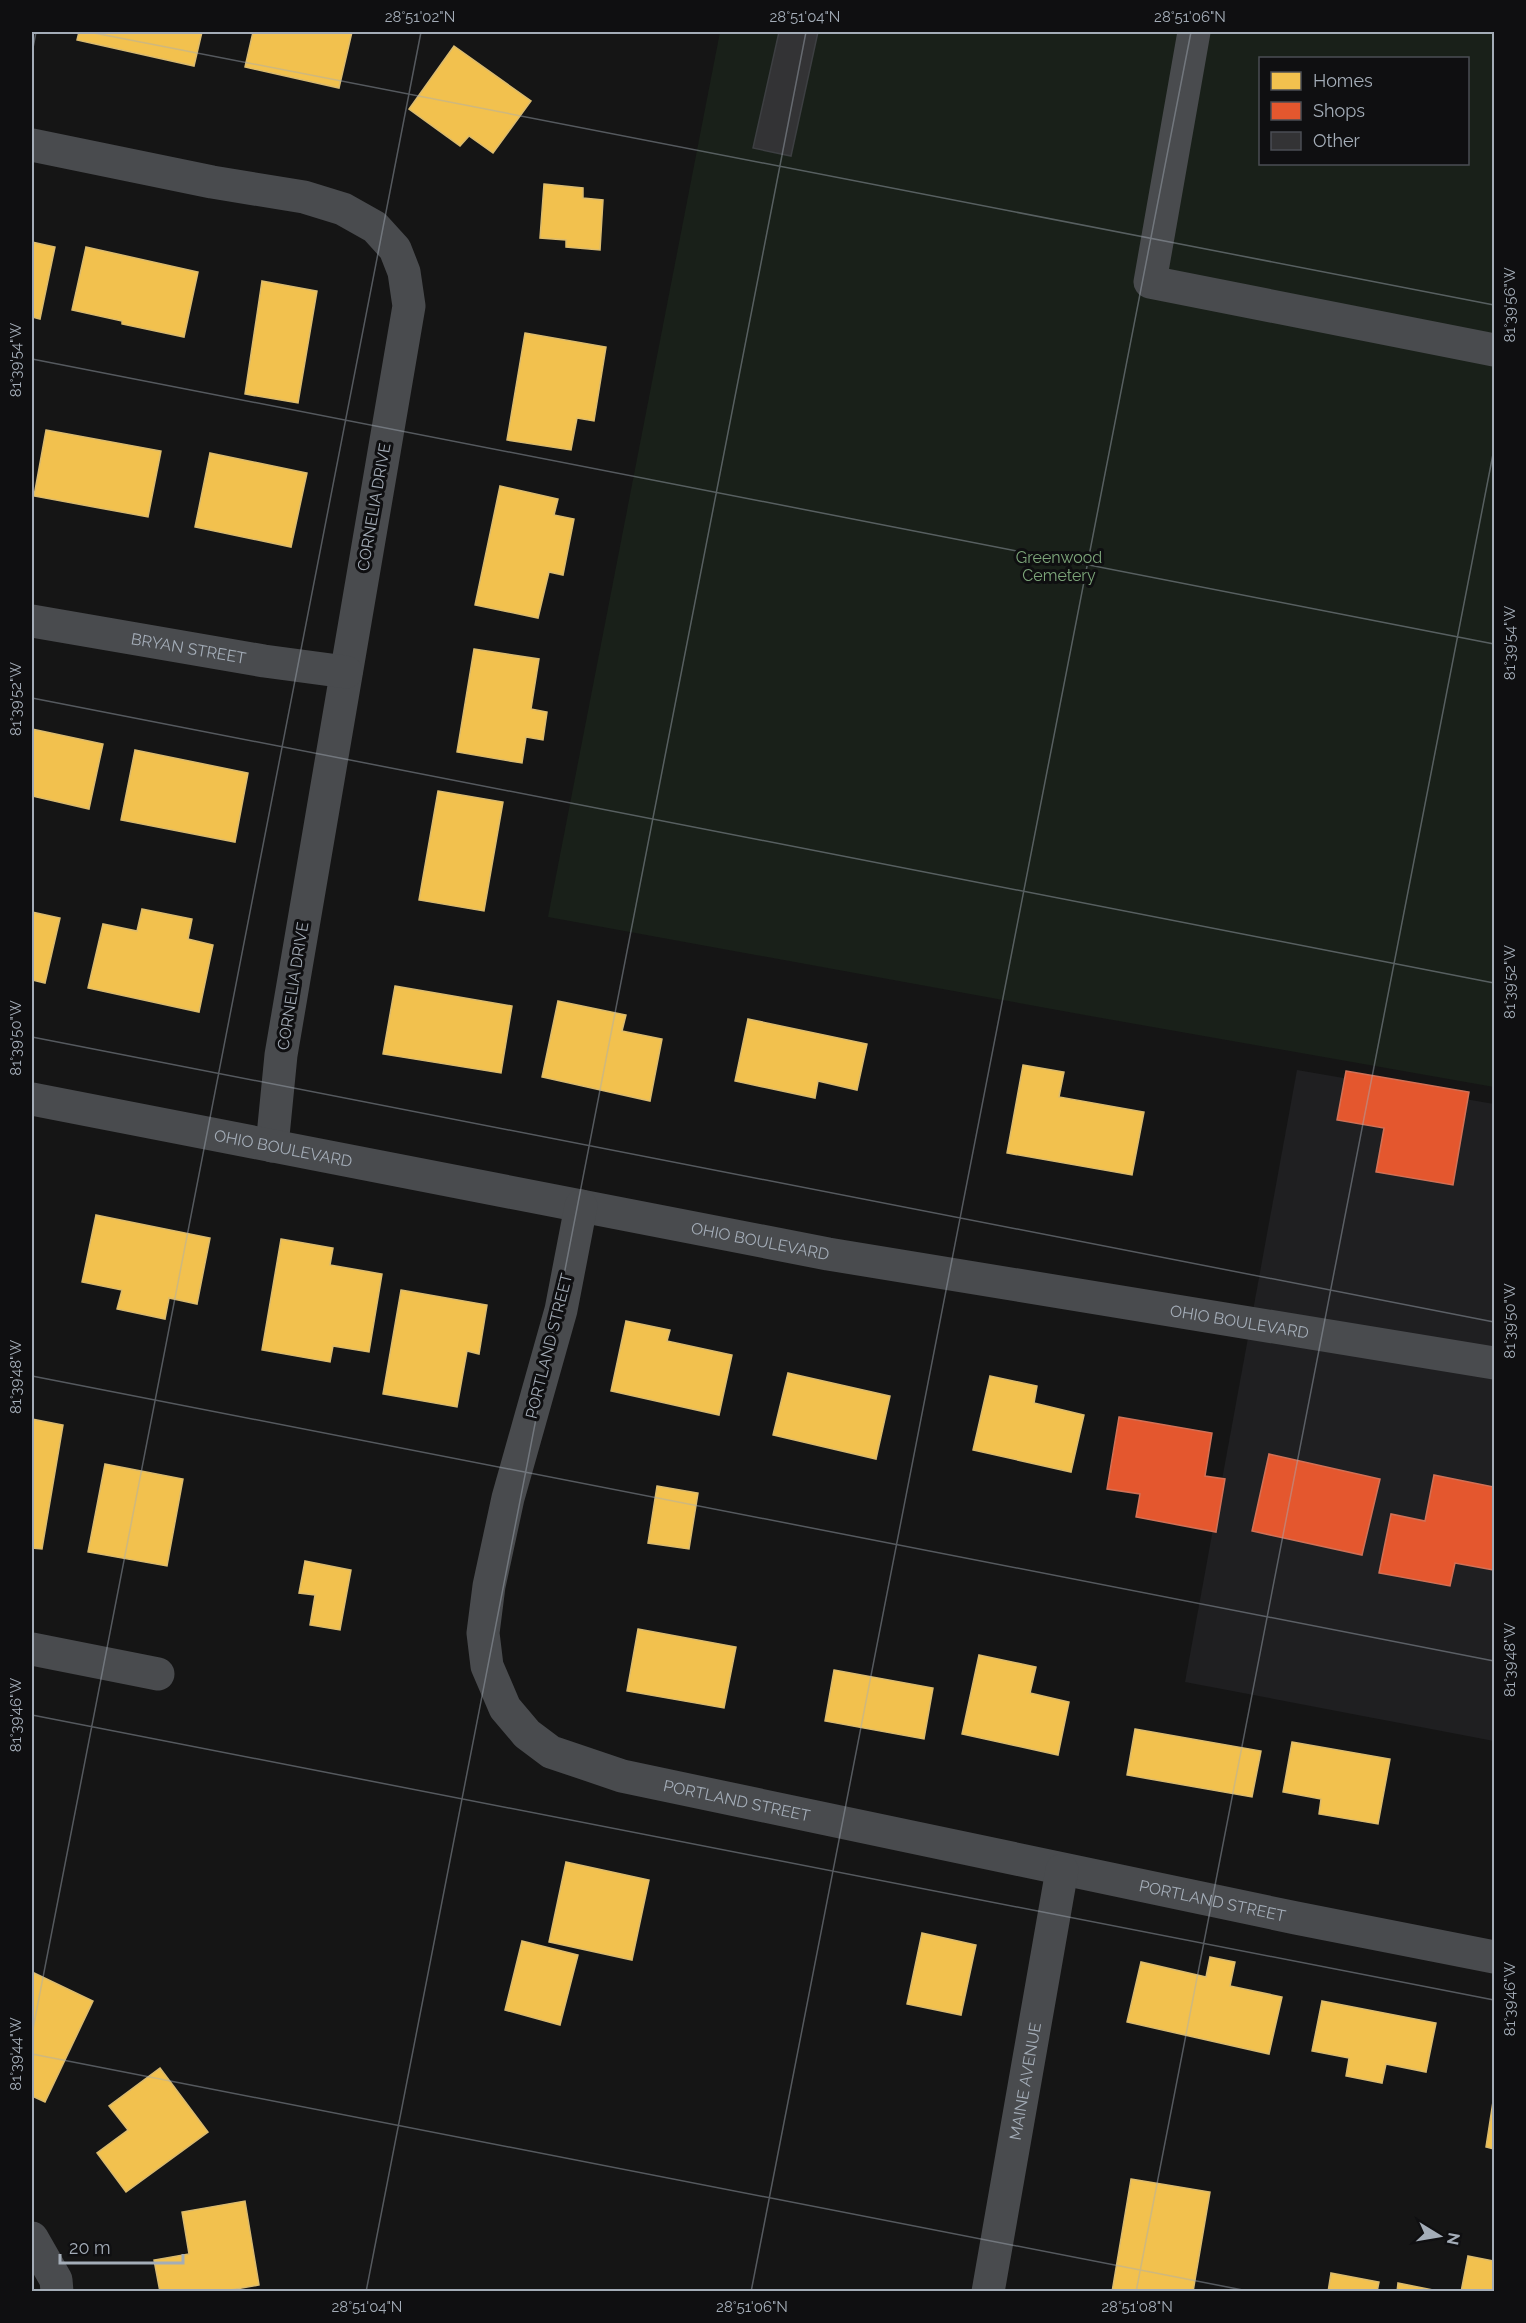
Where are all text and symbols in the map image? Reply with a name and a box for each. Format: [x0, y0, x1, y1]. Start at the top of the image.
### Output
text: 28°51'02"N [385, 8, 455, 26]
text: 28°51'04"N [770, 8, 840, 26]
text: 28°51'06"N [1154, 8, 1226, 26]
legend [1259, 57, 1469, 165]
text: Homes [1313, 70, 1373, 91]
text: Shops [1313, 100, 1365, 121]
text: Other [1313, 130, 1361, 151]
text: 81°39'56"W [1501, 267, 1519, 343]
text: 81°39'54"W [7, 323, 25, 397]
street label: CORNELIA DRIVE [353, 441, 395, 572]
park label: Greenwood Cemetery [1016, 548, 1102, 585]
text: 81°39'54"W [1501, 606, 1519, 680]
street label: BRYAN STREET [130, 629, 248, 667]
text: 81°39'52"W [7, 662, 25, 736]
street label: CORNELIA DRIVE [273, 920, 313, 1051]
text: 81°39'52"W [1501, 945, 1519, 1019]
text: 81°39'50"W [7, 1000, 25, 1076]
street label: OHIO BOULEVARD [213, 1125, 354, 1171]
street label: OHIO BOULEVARD [690, 1218, 831, 1264]
street label: PORTLAND STREET [522, 1271, 576, 1421]
text: 81°39'50"W [1501, 1283, 1519, 1359]
street label: OHIO BOULEVARD [1169, 1301, 1310, 1342]
text: 81°39'48"W [7, 1340, 25, 1414]
text: 81°39'48"W [1501, 1623, 1519, 1697]
text: 81°39'46"W [7, 1678, 25, 1752]
street label: PORTLAND STREET [662, 1776, 812, 1825]
street label: PORTLAND STREET [1137, 1876, 1288, 1925]
text: 81°39'46"W [1501, 1962, 1519, 2036]
text: 81°39'44"W [7, 2017, 25, 2091]
street label: MAINE AVENUE [1005, 2021, 1045, 2142]
north arrow [1409, 2206, 1469, 2266]
scale bar [60, 2227, 183, 2265]
text: N [1443, 2231, 1464, 2247]
text: 20 m [69, 2237, 111, 2258]
text: 28°51'04"N [332, 2298, 402, 2316]
text: 28°51'06"N [716, 2298, 788, 2316]
text: 28°51'08"N [1101, 2298, 1173, 2316]

